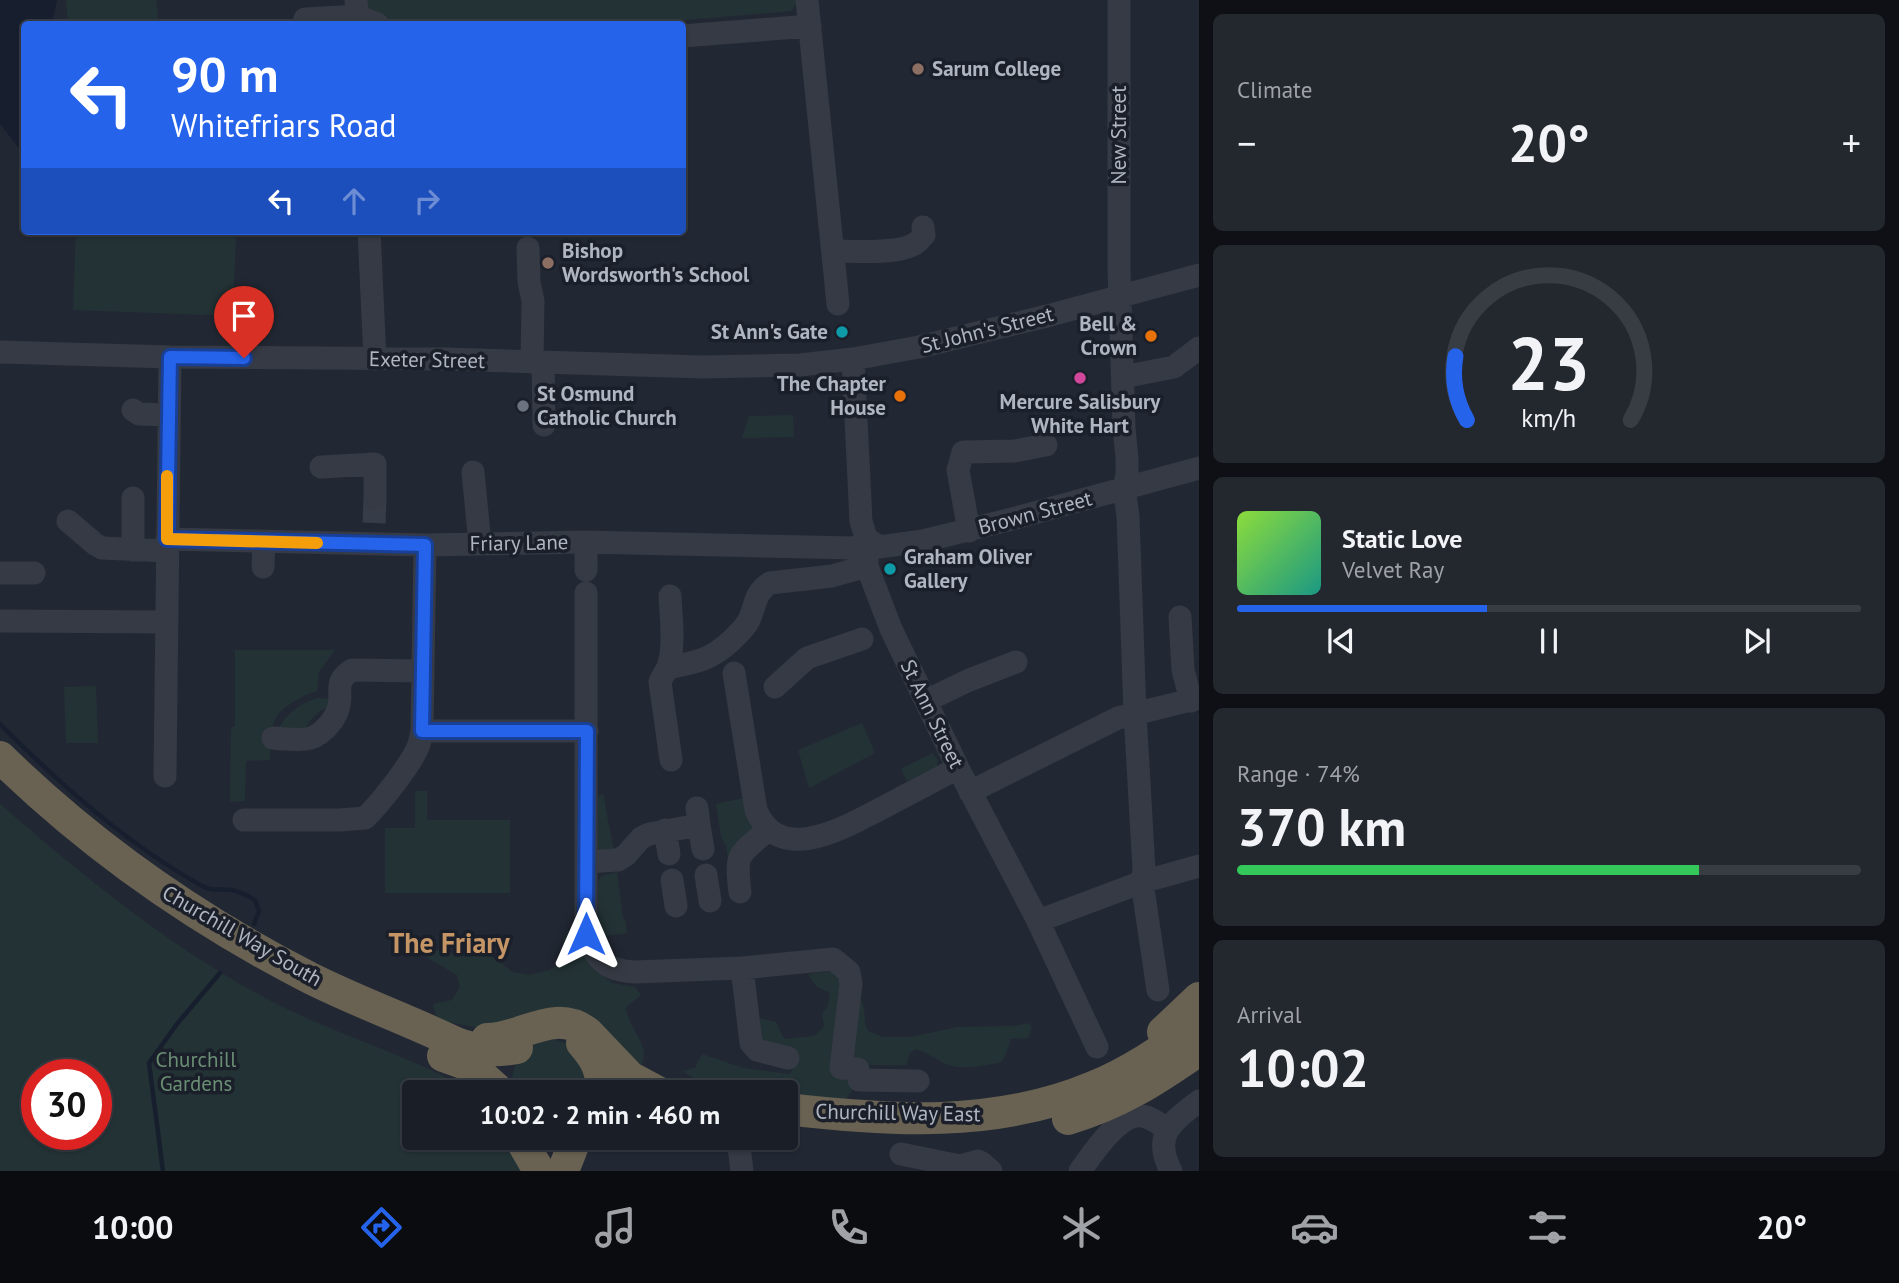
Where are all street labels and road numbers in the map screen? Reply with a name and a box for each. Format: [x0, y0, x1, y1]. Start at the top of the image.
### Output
street label: New Street [1105, 86, 1132, 184]
street label: St John's Street [918, 300, 1056, 359]
street label: Exeter Street [369, 345, 485, 374]
street label: Brown Street [975, 484, 1095, 541]
street label: Friary Lane [469, 528, 569, 557]
street label: St Ann Street [895, 655, 970, 773]
street label: Churchill Way South [158, 879, 327, 992]
street label: Churchill Way East [815, 1098, 981, 1127]

